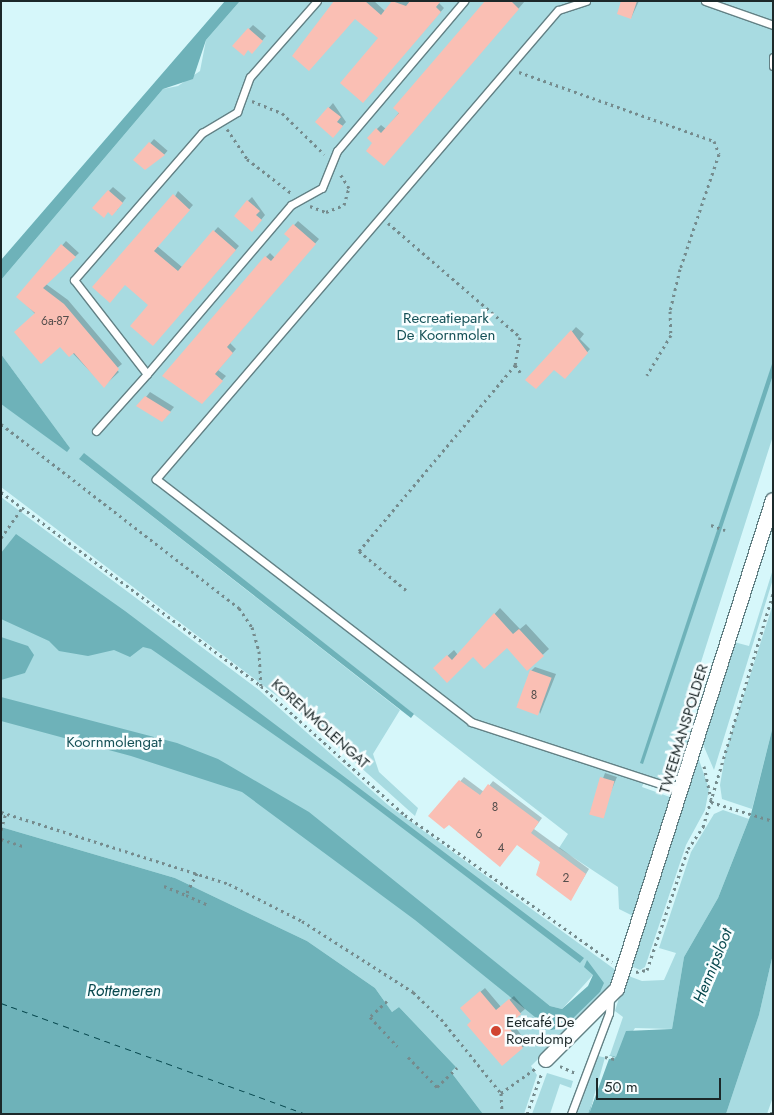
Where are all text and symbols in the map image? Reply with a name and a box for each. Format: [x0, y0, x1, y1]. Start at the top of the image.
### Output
park label: Recreatiepark De Koornmolen [397, 309, 495, 344]
house number: 6a-87 [41, 315, 69, 329]
street label: TWEEMANSPOLDER [656, 662, 712, 796]
street label: KORENMOLENGAT [267, 675, 373, 773]
house number: 8 [531, 689, 537, 703]
park label: Koornmolengat [66, 734, 162, 752]
house number: 8 [492, 801, 498, 815]
house number: 6 [476, 828, 482, 842]
house number: 4 [498, 842, 504, 856]
house number: 2 [563, 872, 569, 886]
water label: Hennipsloot [689, 926, 737, 1006]
water label: Rottemeren [87, 981, 161, 1001]
place label: Eetcafé De Roerdomp [506, 1013, 574, 1048]
marker: Eetcafé De Roerdomp [490, 1025, 502, 1037]
scale bar [599, 1068, 724, 1100]
text: 50 m [604, 1076, 638, 1098]

